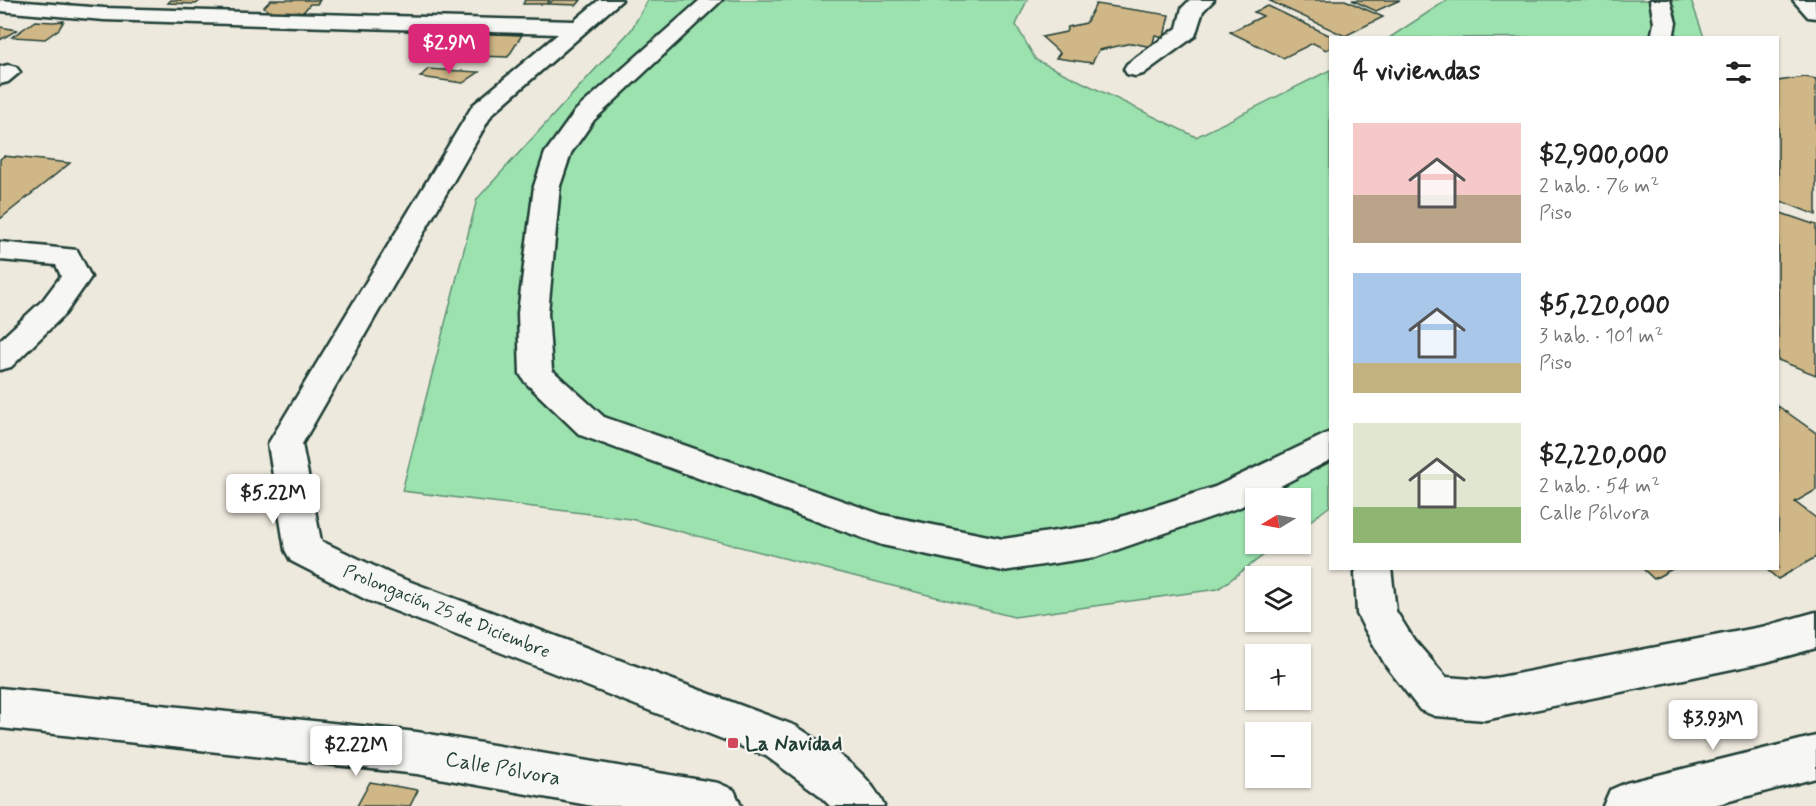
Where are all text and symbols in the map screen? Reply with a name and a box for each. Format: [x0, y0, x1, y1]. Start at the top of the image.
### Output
pin: $2.9M [407, 24, 491, 75]
text: $2.9M [422, 30, 476, 57]
text: 4 viviendas [1353, 55, 1480, 89]
icon: filters [1722, 56, 1755, 89]
text: $2,900,000 [1539, 139, 1669, 173]
icon: home [1401, 147, 1473, 219]
text: 2 hab. · 76 m² [1539, 173, 1659, 200]
text: Piso [1539, 200, 1572, 227]
text: $5,220,000 [1539, 289, 1670, 323]
icon: home [1401, 297, 1473, 369]
text: 3 hab. · 101 m² [1539, 323, 1663, 350]
text: Piso [1539, 350, 1572, 377]
text: $2,220,000 [1539, 439, 1667, 473]
icon: home [1401, 447, 1473, 519]
text: 2 hab. · 54 m² [1539, 473, 1660, 500]
pin: $5.22M [224, 474, 322, 525]
text: $5.22M [240, 480, 306, 507]
north arrow [1245, 488, 1311, 554]
map controls [1245, 488, 1311, 788]
text: Calle Pólvora [1539, 500, 1650, 527]
street label: Prolongación 25 de Diciembre [339, 559, 554, 665]
button: layers [1245, 566, 1311, 632]
button: + [1245, 644, 1311, 710]
pin: $3.93M [1664, 700, 1762, 751]
text: $3.93M [1683, 706, 1743, 733]
button: − [1245, 722, 1311, 788]
pin: $2.22M [307, 726, 405, 777]
place label: La Navidad [745, 730, 842, 758]
text: $2.22M [324, 732, 388, 759]
marker: La Navidad [726, 736, 740, 750]
street label: Calle Pólvora [443, 745, 562, 793]

